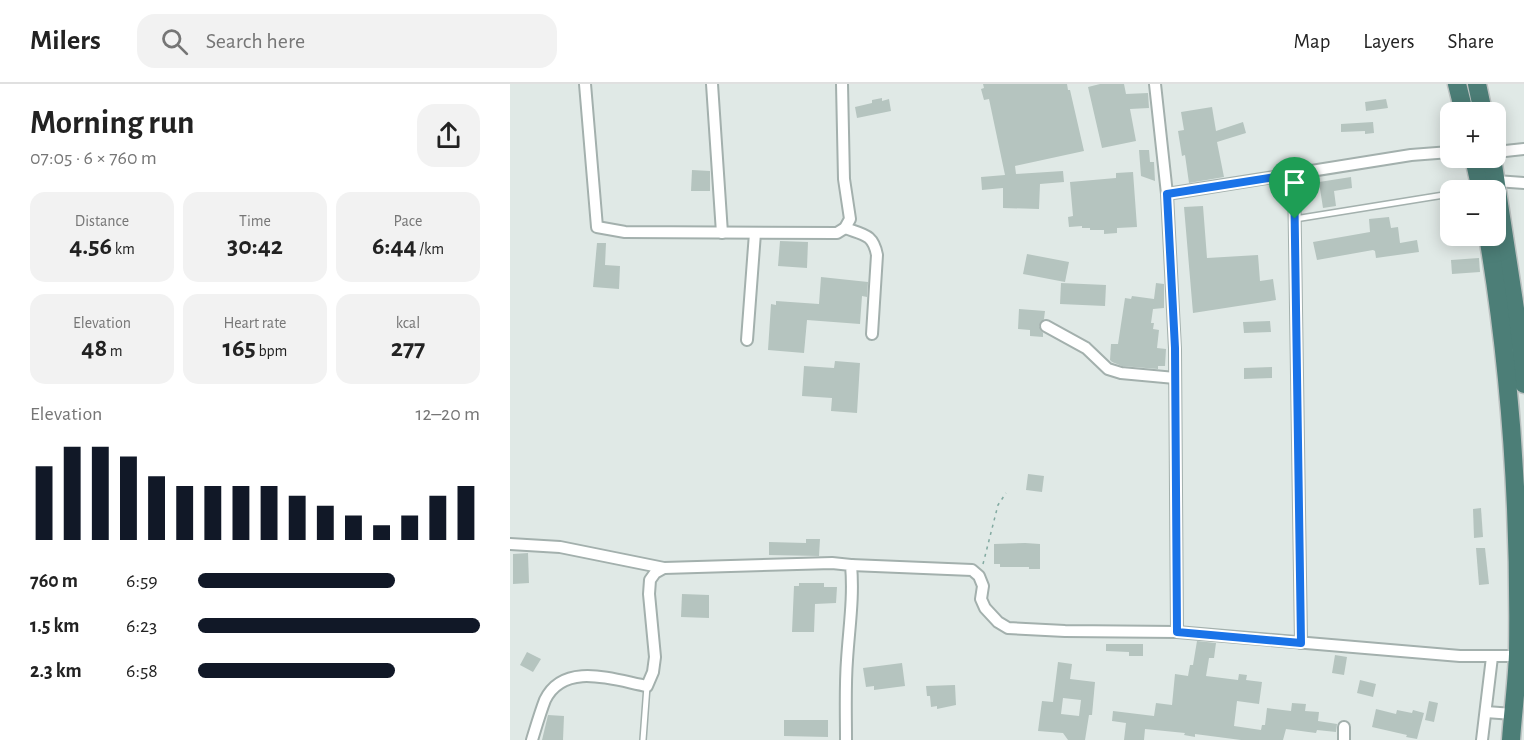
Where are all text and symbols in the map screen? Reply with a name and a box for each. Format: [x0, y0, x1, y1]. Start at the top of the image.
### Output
search box [137, 14, 557, 68]
icon: search [158, 25, 191, 58]
text: Milers [30, 27, 101, 55]
text: Search here [206, 30, 305, 52]
text: Map [1294, 31, 1330, 52]
text: Layers [1363, 31, 1414, 52]
text: Share [1447, 31, 1494, 52]
map controls [1440, 102, 1506, 246]
button: + [1440, 102, 1506, 168]
button: share [417, 104, 480, 167]
text: Morning run [30, 107, 194, 140]
text: 07:05 · 6 × 760 m [30, 148, 157, 168]
pin [1269, 157, 1320, 219]
icon: arrive [1278, 166, 1311, 199]
button: − [1440, 180, 1506, 246]
text: Distance [75, 213, 129, 229]
text: Time [239, 213, 271, 229]
text: Pace [394, 213, 422, 229]
text: 4.56 [69, 233, 112, 259]
text: 30:42 [227, 233, 283, 259]
text: 6:44 [372, 233, 417, 259]
text: km [112, 241, 135, 257]
text: /km [417, 241, 444, 257]
text: Elevation [73, 315, 131, 331]
text: Heart rate [224, 315, 286, 331]
text: kcal [396, 315, 420, 331]
text: 48 [81, 335, 107, 361]
text: 165 [223, 335, 256, 361]
text: 277 [391, 335, 425, 361]
text: m [107, 343, 123, 359]
text: bpm [256, 343, 287, 359]
text: Elevation [30, 404, 102, 424]
text: 12–20 m [416, 404, 480, 424]
text: 760 m [30, 571, 78, 591]
text: 6:59 [126, 571, 158, 591]
text: 1.5 km [30, 616, 79, 636]
text: 6:23 [126, 616, 157, 636]
text: 2.3 km [30, 661, 82, 681]
text: 6:58 [126, 661, 158, 681]

